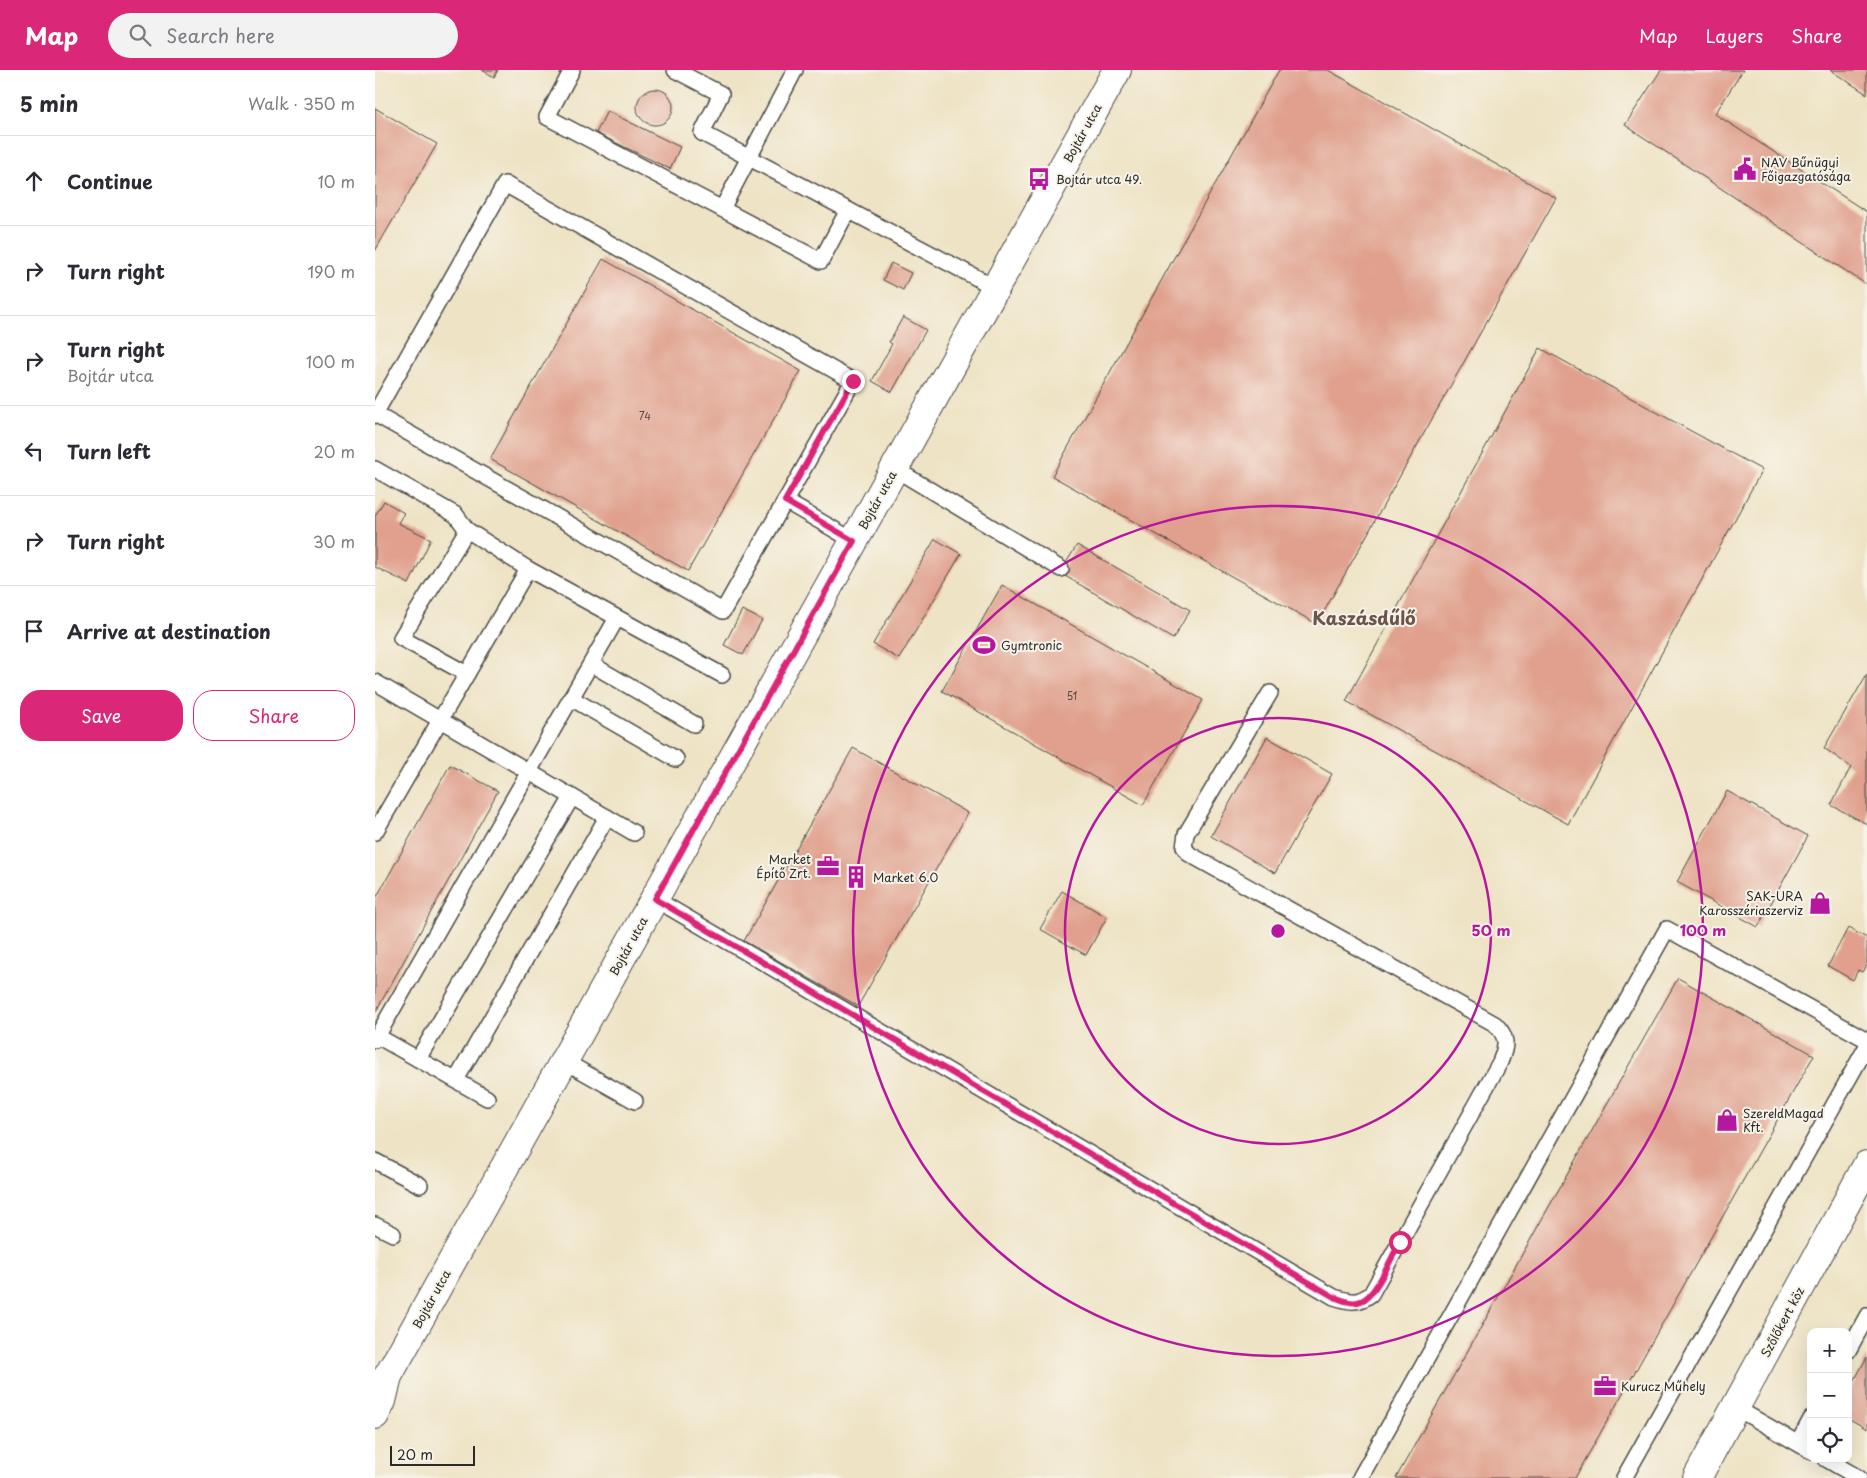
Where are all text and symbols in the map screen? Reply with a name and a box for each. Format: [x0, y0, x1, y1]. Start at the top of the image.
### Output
search box [108, 13, 458, 58]
text: Map [25, 17, 78, 53]
icon: search [126, 21, 154, 49]
text: Search here [166, 21, 275, 49]
text: Map [1639, 22, 1678, 49]
text: Layers [1706, 22, 1763, 49]
text: Share [1791, 22, 1842, 49]
text: 5 min [20, 87, 78, 119]
text: Walk · 350 m [248, 91, 355, 115]
street label: Bojtár utca [1058, 100, 1106, 166]
place label: NAV Bűnügyi Főigazgatósága [1761, 153, 1851, 185]
public building icon: NAV Bűnügyi Főigazgatósága [1732, 156, 1758, 182]
bus stop icon: Bojtár utca 49. [1026, 166, 1052, 192]
icon: ahead [20, 167, 48, 195]
text: Continue [67, 167, 153, 195]
text: 10 m [318, 169, 355, 193]
place label: Bojtár utca 49. [1056, 170, 1142, 188]
icon: right [20, 257, 48, 285]
text: Turn right [67, 257, 165, 285]
text: 190 m [307, 259, 355, 283]
text: Turn right [67, 335, 165, 363]
icon: right [20, 347, 48, 375]
text: 100 m [306, 349, 355, 373]
text: Bojtár utca [67, 363, 154, 387]
route end [842, 370, 865, 393]
house number: 74 [639, 408, 651, 423]
icon: left [20, 437, 48, 465]
text: Turn left [67, 437, 151, 465]
text: 20 m [314, 439, 355, 463]
street label: Bojtár utca [853, 467, 901, 533]
icon: right [20, 527, 48, 555]
text: Turn right [67, 527, 165, 555]
text: 30 m [313, 529, 355, 553]
district label: Kaszásdűlő [1312, 604, 1416, 631]
icon: arrive [20, 617, 48, 645]
text: Arrive at destination [67, 617, 271, 645]
sports icon: Gymtronic [971, 632, 997, 658]
place label: Gymtronic [1001, 636, 1062, 654]
house number: 51 [1067, 688, 1077, 703]
button: Save [20, 690, 183, 741]
button: Share [193, 690, 355, 741]
place label: Market Építő Zrt. [756, 850, 811, 882]
office icon: Market Építő Zrt. [815, 853, 841, 879]
building icon: Market 6.0 [843, 864, 869, 890]
place label: Market 6.0 [873, 868, 939, 886]
place label: SAK-URA Karosszériaszerviz [1699, 887, 1803, 919]
shop icon: SAK-URA Karosszériaszerviz [1807, 890, 1833, 916]
street label: Bojtár utca [604, 913, 652, 979]
text: 50 m [1472, 918, 1510, 941]
text: 100 m [1680, 918, 1726, 941]
centre of rings [1269, 922, 1287, 940]
place label: SzereldMagad Kft. [1743, 1104, 1824, 1136]
shop icon: SzereldMagad Kft. [1714, 1107, 1740, 1133]
route start [1389, 1231, 1412, 1254]
street label: Bojtár utca [407, 1266, 455, 1332]
street label: Szőlőkert köz [1756, 1283, 1808, 1360]
map controls [1807, 1328, 1852, 1463]
button: + [1807, 1328, 1852, 1373]
office icon: Kurucz Műhely [1592, 1373, 1618, 1399]
button: − [1807, 1373, 1852, 1418]
place label: Kurucz Műhely [1621, 1377, 1706, 1395]
button: locate [1807, 1418, 1852, 1463]
scale bar [390, 1443, 475, 1466]
text: 20 m [397, 1444, 433, 1465]

